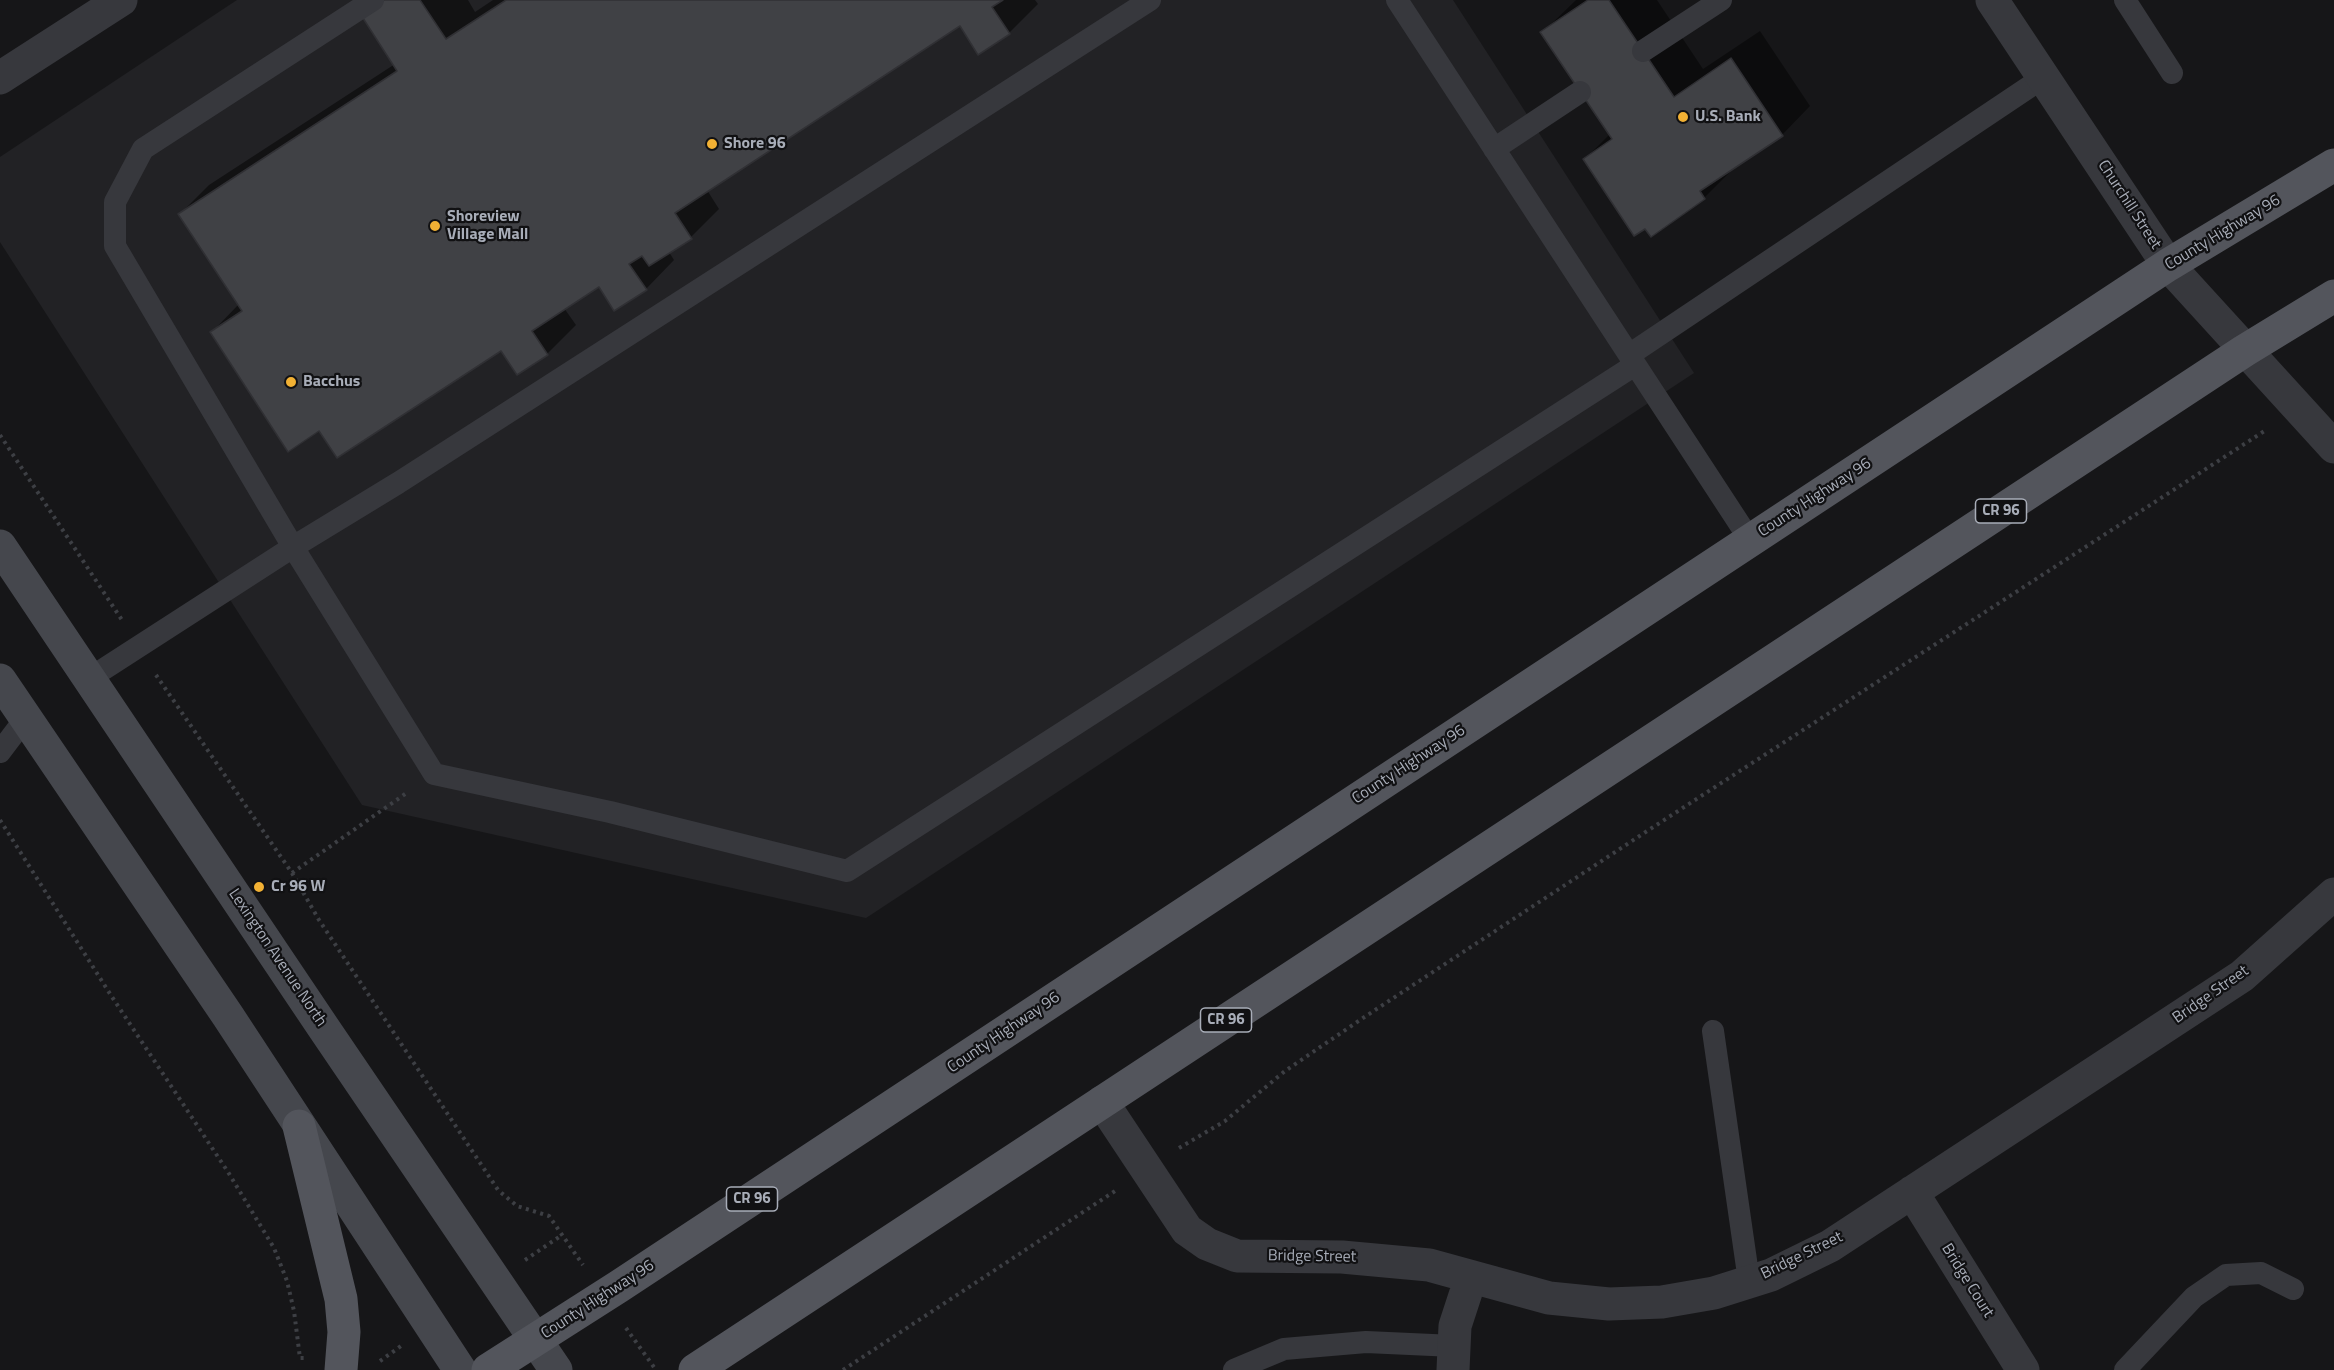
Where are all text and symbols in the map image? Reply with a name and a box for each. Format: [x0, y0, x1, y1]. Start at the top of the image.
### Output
place label: U.S. Bank [1695, 107, 1761, 127]
marker: U.S. Bank [1676, 110, 1690, 124]
place label: Shore 96 [724, 134, 786, 154]
marker: Shore 96 [705, 137, 719, 151]
street label: Churchill Street [2093, 157, 2165, 253]
street label: County Highway 96 [2162, 191, 2284, 275]
place label: Shoreview Village Mall [447, 207, 528, 245]
marker: Shoreview Village Mall [428, 219, 442, 233]
place label: Bacchus [303, 372, 360, 392]
marker: Bacchus [284, 375, 298, 389]
street label: County Highway 96 [1755, 454, 1875, 542]
road number: CR 96 [1976, 499, 2026, 523]
street label: County Highway 96 [1349, 721, 1469, 809]
place label: Cr 96 W [271, 877, 325, 897]
marker: Cr 96 W [252, 880, 266, 894]
street label: Lexington Avenue North [224, 886, 330, 1030]
street label: Bridge Street [2169, 962, 2253, 1028]
street label: County Highway 96 [944, 988, 1064, 1078]
road number: CR 96 [1200, 1008, 1252, 1032]
road number: CR 96 [726, 1187, 777, 1211]
street label: Bridge Street [1758, 1228, 1846, 1284]
street label: Bridge Court [1937, 1240, 1997, 1322]
street label: Bridge Street [1268, 1247, 1356, 1267]
street label: County Highway 96 [538, 1256, 658, 1344]

